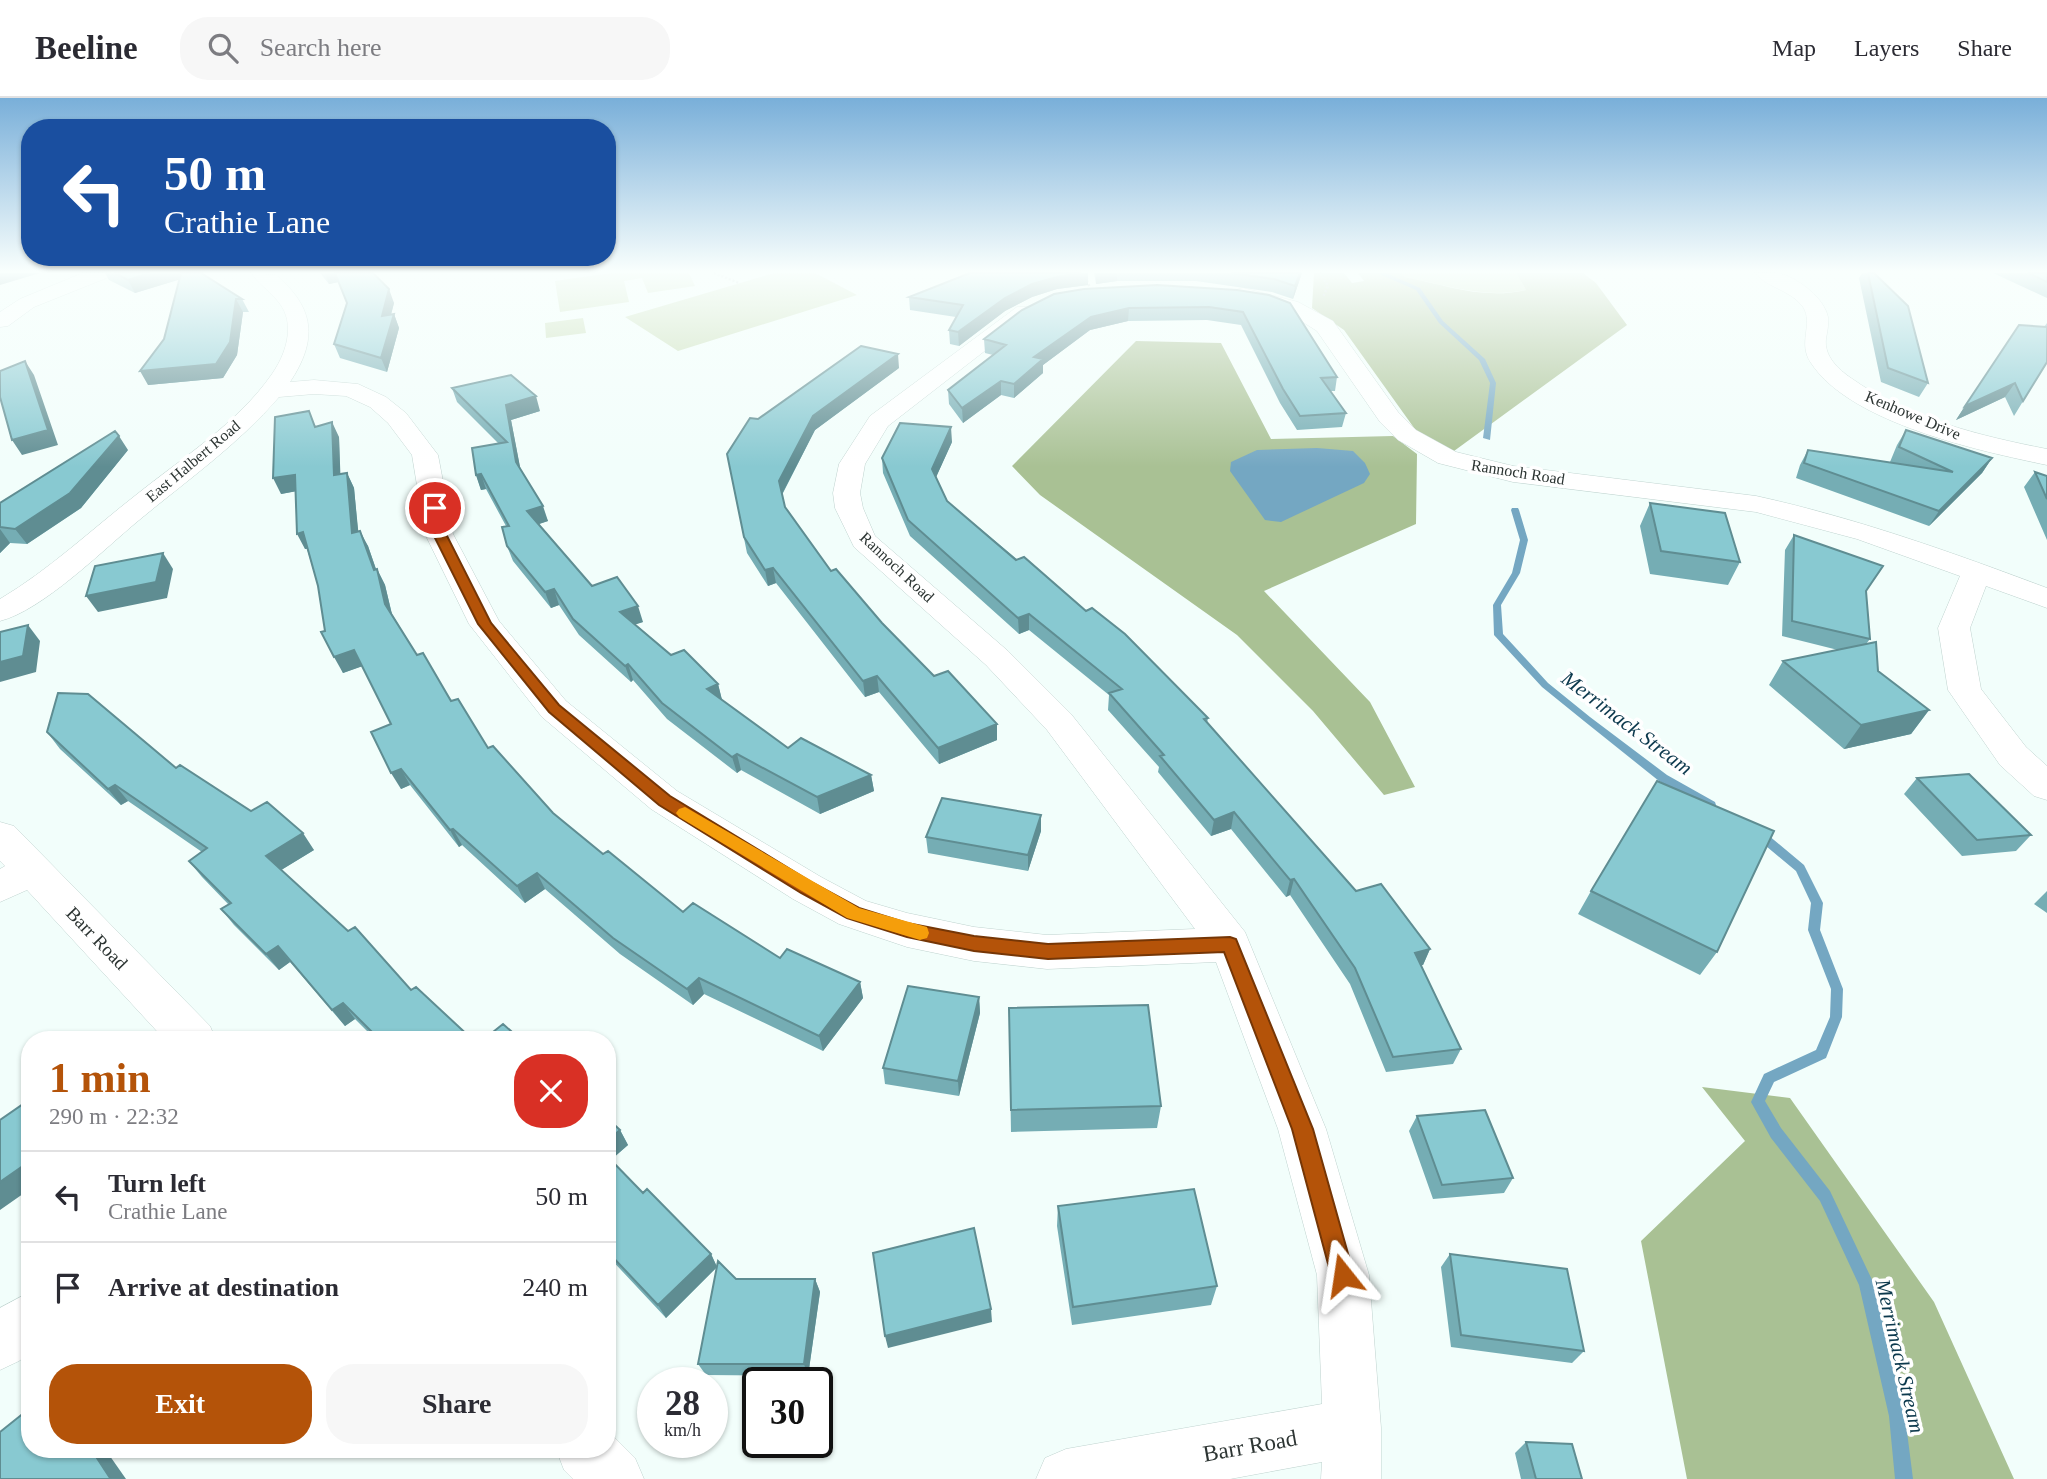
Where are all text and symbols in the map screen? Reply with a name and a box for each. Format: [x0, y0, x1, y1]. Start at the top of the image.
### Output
search box [180, 17, 670, 80]
icon: search [204, 29, 242, 67]
text: Beeline [35, 30, 138, 66]
text: Search here [260, 33, 382, 62]
text: Map [1772, 35, 1816, 61]
text: Layers [1854, 35, 1919, 61]
text: Share [1957, 35, 2012, 61]
text: 50 m [164, 146, 266, 201]
icon: left [49, 147, 140, 238]
text: Crathie Lane [164, 204, 330, 240]
street label: Kenhowe Drive [1863, 387, 1963, 443]
street label: East Halbert Road [143, 417, 243, 505]
street label: Rannoch Road [1470, 456, 1566, 488]
pin [405, 478, 465, 538]
icon: arrive [416, 489, 454, 527]
street label: Rannoch Road [857, 529, 937, 605]
water label: Merrimack Stream [1556, 665, 1697, 780]
street label: Barr Road [62, 902, 132, 974]
button: close [514, 1054, 588, 1128]
text: 1 min [49, 1055, 151, 1101]
text: 290 m · 22:32 [49, 1104, 179, 1129]
text: Turn left [108, 1169, 206, 1198]
icon: left [49, 1178, 87, 1216]
text: 50 m [535, 1182, 588, 1211]
text: Crathie Lane [108, 1199, 227, 1224]
position arrow [1306, 1238, 1380, 1312]
icon: arrive [49, 1269, 87, 1307]
text: Arrive at destination [108, 1273, 339, 1302]
text: 240 m [522, 1273, 588, 1302]
water label: Merrimack Stream [1870, 1276, 1929, 1435]
button: Exit [49, 1364, 312, 1444]
button: Share [326, 1364, 588, 1444]
speed limit sign: 30 [742, 1367, 833, 1458]
text: 28 [665, 1384, 700, 1423]
text: km/h [664, 1420, 701, 1440]
street label: Barr Road [1201, 1425, 1300, 1467]

